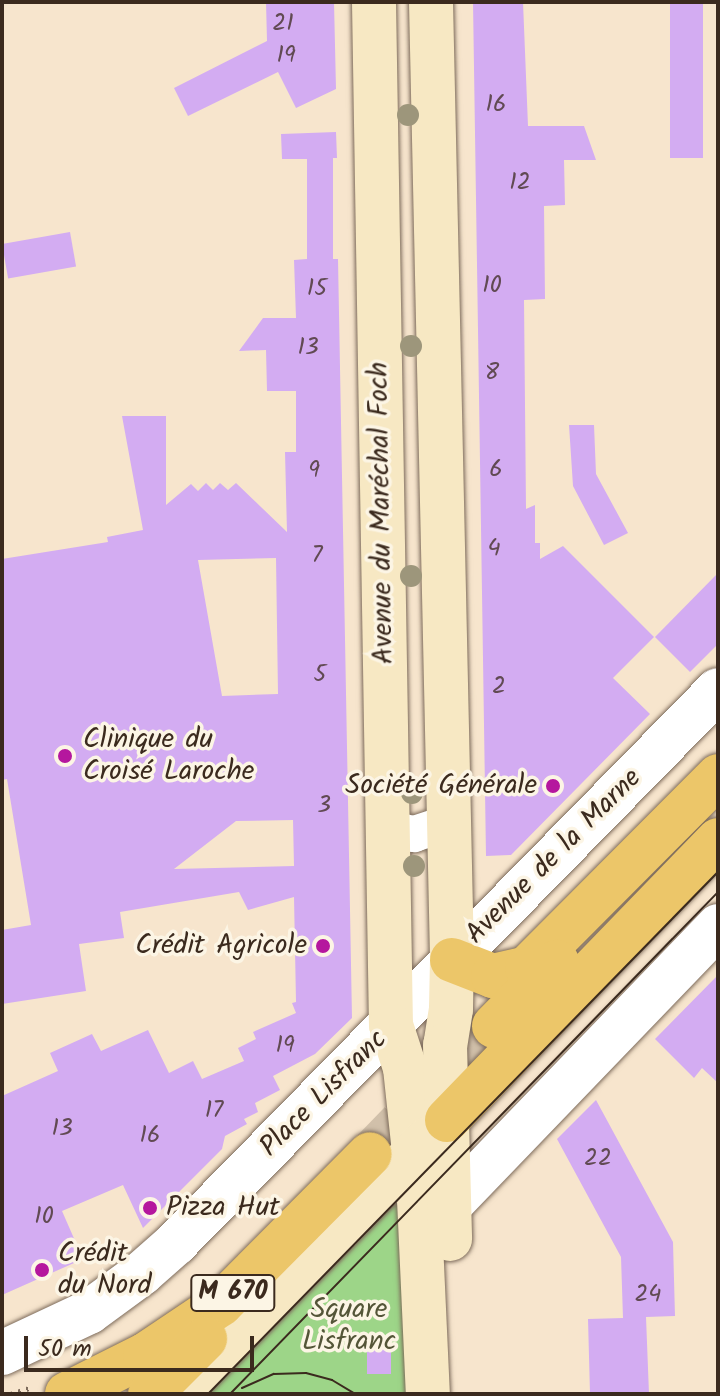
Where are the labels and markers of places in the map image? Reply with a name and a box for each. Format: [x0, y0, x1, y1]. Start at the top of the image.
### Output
place label: Clinique du Croisé Laroche [83, 723, 254, 789]
marker: Clinique du Croisé Laroche [54, 745, 76, 767]
place label: Société Générale [345, 769, 537, 803]
marker: Société Générale [544, 777, 562, 795]
place label: Crédit Agricole [135, 929, 307, 963]
marker: Crédit Agricole [314, 937, 332, 955]
place label: Pizza Hut [166, 1191, 280, 1225]
marker: Pizza Hut [141, 1199, 159, 1217]
place label: Crédit du Nord [58, 1237, 152, 1303]
marker: Crédit du Nord [33, 1261, 51, 1279]

